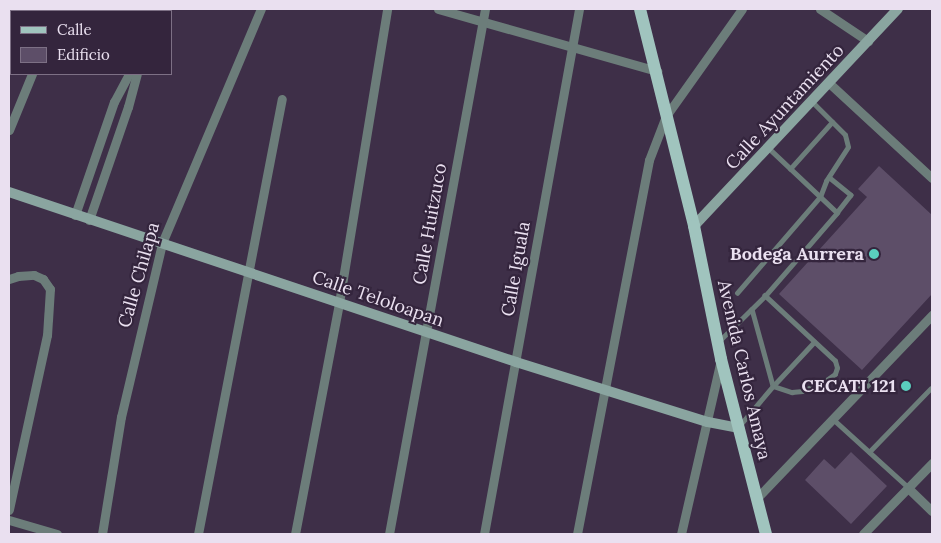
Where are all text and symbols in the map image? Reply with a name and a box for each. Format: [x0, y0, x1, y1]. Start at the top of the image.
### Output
legend [10, 10, 172, 75]
text: Calle [57, 20, 92, 39]
street label: Calle Ayuntamiento [721, 40, 849, 174]
text: Edificio [57, 45, 110, 64]
street label: Calle Huitzuco [409, 162, 451, 286]
street label: Calle Chilapa [114, 220, 164, 330]
street label: Calle Iguala [497, 220, 535, 318]
place label: Bodega Aurrera [730, 243, 864, 265]
marker: Bodega Aurrera [868, 248, 880, 260]
street label: Calle Teloloapan [309, 266, 447, 332]
street label: Avenida Carlos Amaya [713, 278, 775, 462]
place label: CECATI 121 [801, 375, 896, 397]
marker: CECATI 121 [900, 380, 912, 392]

